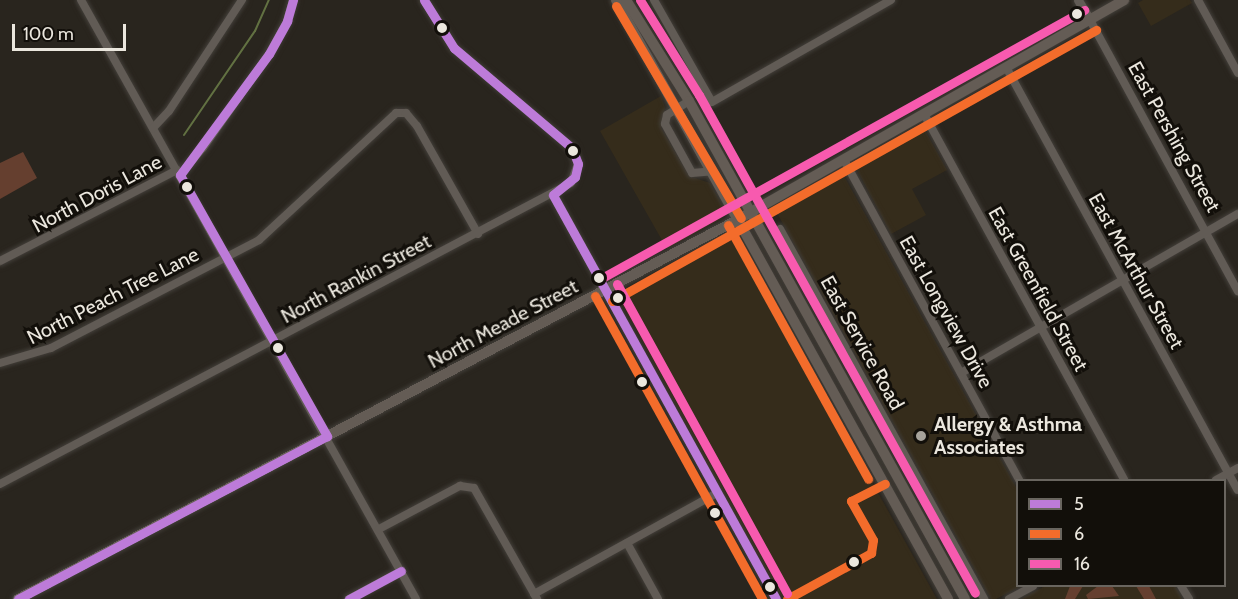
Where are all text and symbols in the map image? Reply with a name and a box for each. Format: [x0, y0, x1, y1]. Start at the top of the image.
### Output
unlabelled marker [1071, 8, 1083, 20]
scale bar [15, 12, 129, 50]
unlabelled marker [436, 22, 448, 34]
text: 100 m [23, 23, 74, 45]
street label: East Pershing Street [1123, 58, 1225, 216]
unlabelled marker [567, 145, 579, 157]
street label: North Doris Lane [28, 150, 166, 238]
unlabelled marker [181, 181, 193, 193]
street label: East McArthur Street [1083, 189, 1189, 353]
street label: East Greenfield Street [983, 203, 1093, 375]
street label: North Rankin Street [277, 229, 435, 329]
street label: East Longview Drive [894, 232, 998, 392]
street label: North Peach Tree Lane [23, 242, 203, 350]
unlabelled marker [593, 272, 605, 284]
street label: East Service Road [815, 272, 909, 414]
street label: North Meade Street [424, 274, 582, 374]
unlabelled marker [612, 292, 624, 304]
unlabelled marker [272, 342, 284, 354]
unlabelled marker [636, 376, 648, 388]
place label: Allergy & Asthma Associates [934, 412, 1082, 459]
marker: Allergy & Asthma Associates [912, 427, 930, 445]
legend [1016, 479, 1226, 587]
text: 5 [1074, 493, 1084, 515]
unlabelled marker [709, 507, 721, 519]
text: 6 [1074, 523, 1084, 545]
text: 16 [1074, 553, 1090, 575]
unlabelled marker [848, 556, 860, 568]
unlabelled marker [764, 581, 776, 593]

